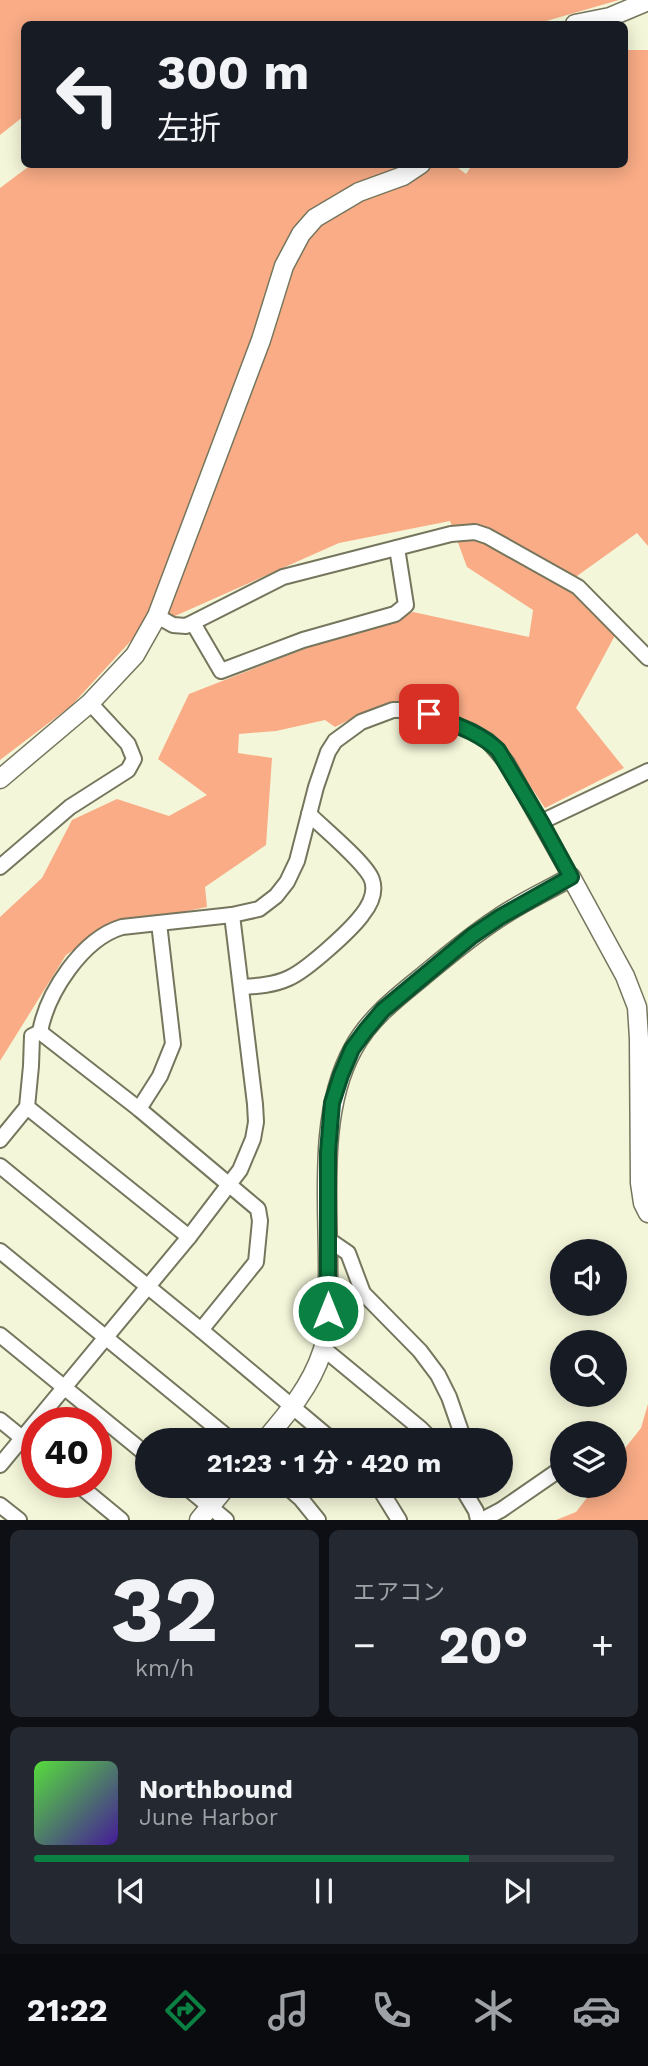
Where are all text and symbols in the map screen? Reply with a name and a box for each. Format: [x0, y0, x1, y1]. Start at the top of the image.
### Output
text: 300 m [157, 43, 309, 101]
icon: left [42, 49, 133, 140]
text: 左折 [157, 109, 221, 147]
pin [399, 684, 459, 744]
icon: arrive [410, 695, 448, 733]
map controls [550, 1239, 627, 1498]
button: sound [550, 1239, 627, 1316]
position arrow [291, 1274, 365, 1348]
button: search [550, 1330, 627, 1407]
speed limit sign: 40 [21, 1407, 112, 1498]
button: layers [550, 1421, 627, 1498]
text: 21:23 · 1 分 · 420 m [207, 1448, 441, 1478]
text: 32 [110, 1556, 219, 1663]
text: エアコン [353, 1579, 445, 1606]
text: 20° [438, 1615, 529, 1676]
text: − [353, 1623, 376, 1667]
text: + [591, 1623, 614, 1667]
text: km/h [135, 1655, 194, 1682]
text: Northbound [139, 1774, 293, 1804]
text: June Harbor [139, 1804, 278, 1831]
icon: previous [112, 1872, 150, 1910]
icon: pause [305, 1872, 343, 1910]
icon: next [498, 1872, 536, 1910]
icon: directions [161, 1986, 210, 2035]
icon: music [264, 1986, 313, 2035]
icon: phone [367, 1986, 416, 2035]
icon: climate [469, 1986, 518, 2035]
icon: car [572, 1986, 621, 2035]
text: 21:22 [27, 1991, 108, 2029]

